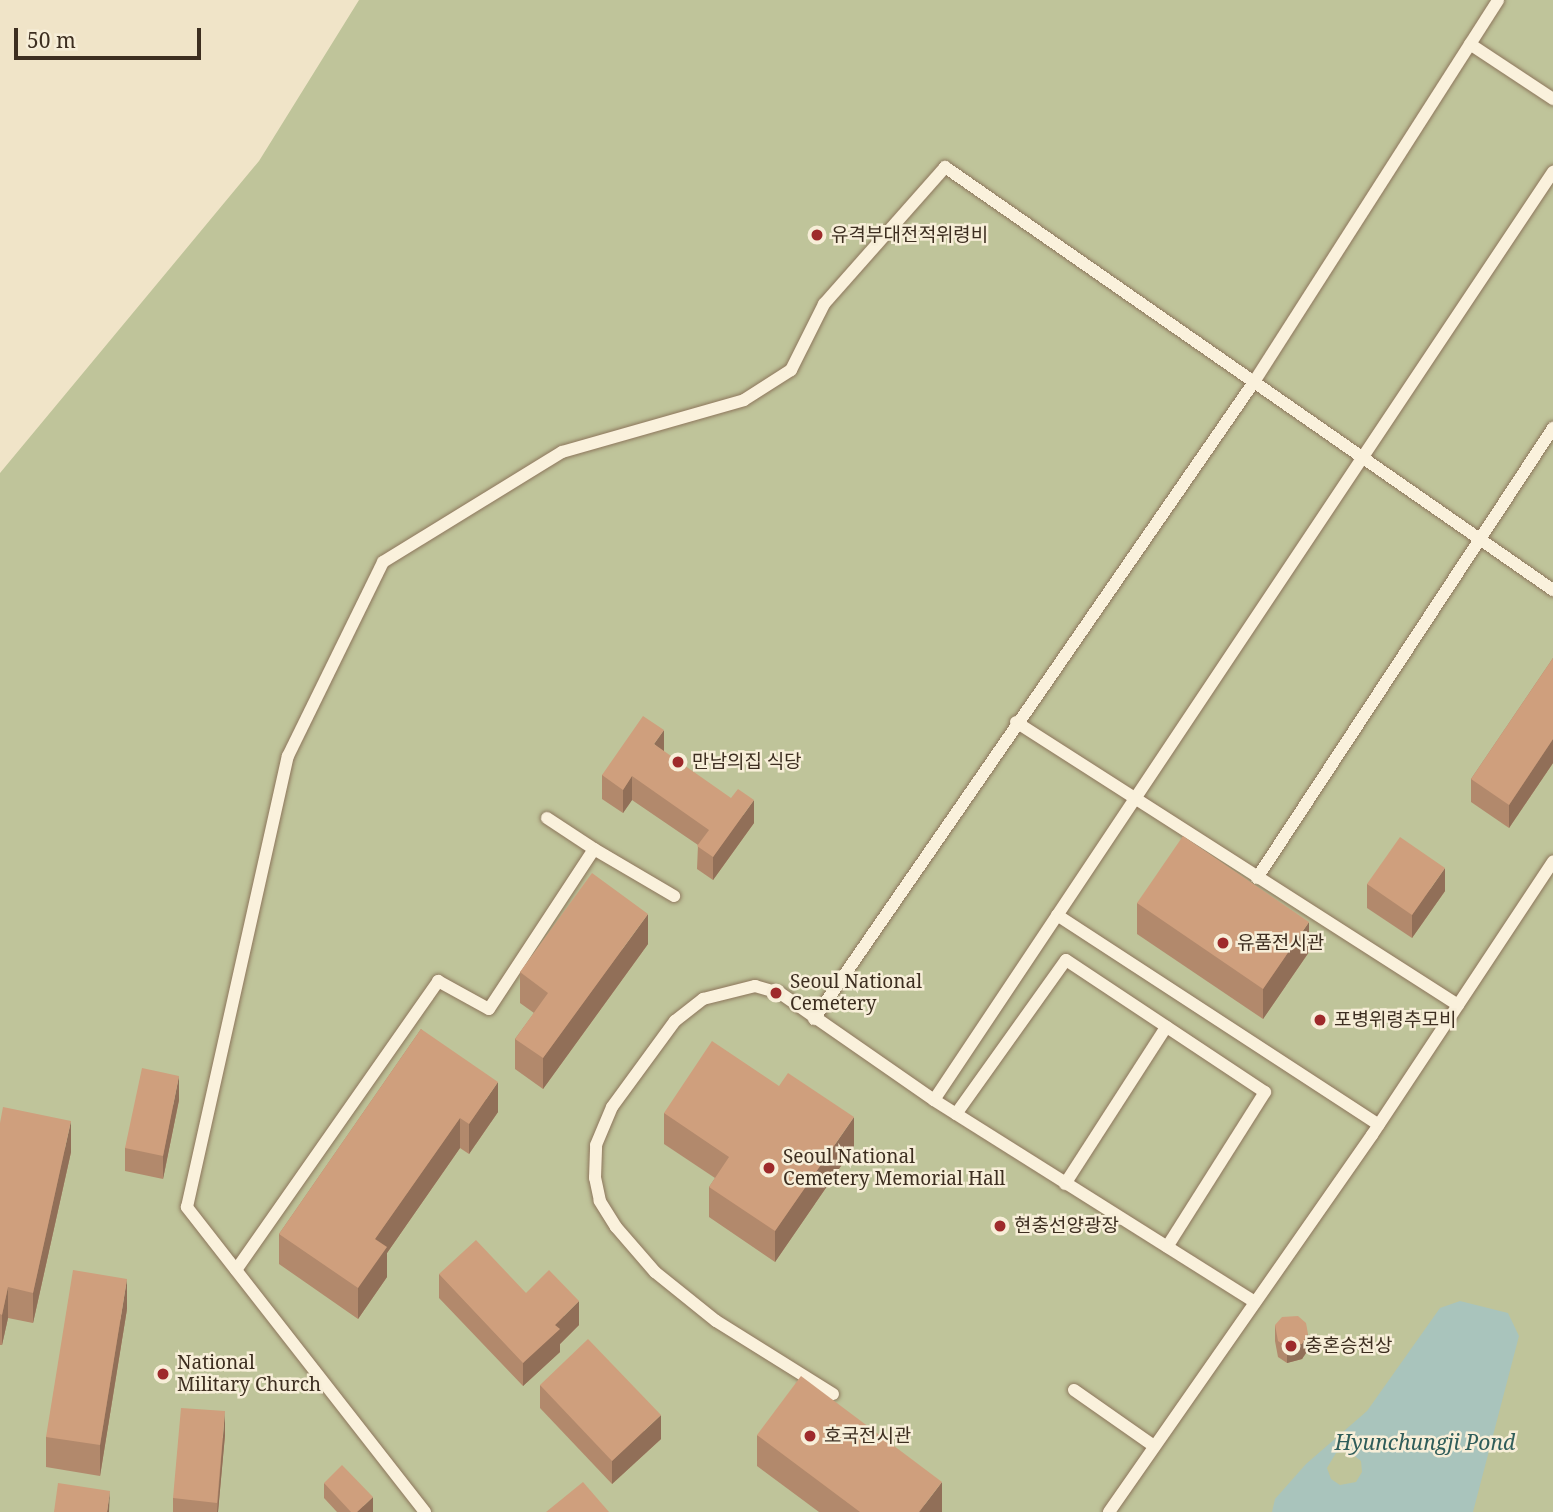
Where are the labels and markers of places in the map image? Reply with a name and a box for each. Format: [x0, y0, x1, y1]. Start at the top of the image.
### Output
place label: 유격부대전적위령비 [831, 224, 988, 246]
marker: 유격부대전적위령비 [809, 227, 825, 243]
place label: 만남의집 식당 [692, 751, 802, 773]
marker: 만남의집 식당 [670, 754, 686, 770]
place label: 유품전시관 [1237, 932, 1324, 954]
marker: 유품전시관 [1215, 935, 1231, 951]
place label: Seoul National Cemetery [790, 971, 922, 1015]
marker: Seoul National Cemetery [768, 985, 784, 1001]
place label: 포병위령추모비 [1334, 1009, 1456, 1031]
marker: 포병위령추모비 [1312, 1012, 1328, 1028]
place label: Seoul National Cemetery Memorial Hall [783, 1146, 1005, 1190]
marker: Seoul National Cemetery Memorial Hall [761, 1160, 777, 1176]
place label: 현충선양광장 [1014, 1215, 1119, 1237]
marker: 현충선양광장 [992, 1218, 1008, 1234]
place label: 충혼승천상 [1305, 1335, 1392, 1357]
marker: 충혼승천상 [1283, 1338, 1299, 1354]
place label: National Military Church [177, 1352, 321, 1396]
marker: National Military Church [155, 1366, 171, 1382]
place label: 호국전시관 [824, 1425, 911, 1447]
marker: 호국전시관 [802, 1428, 818, 1444]

